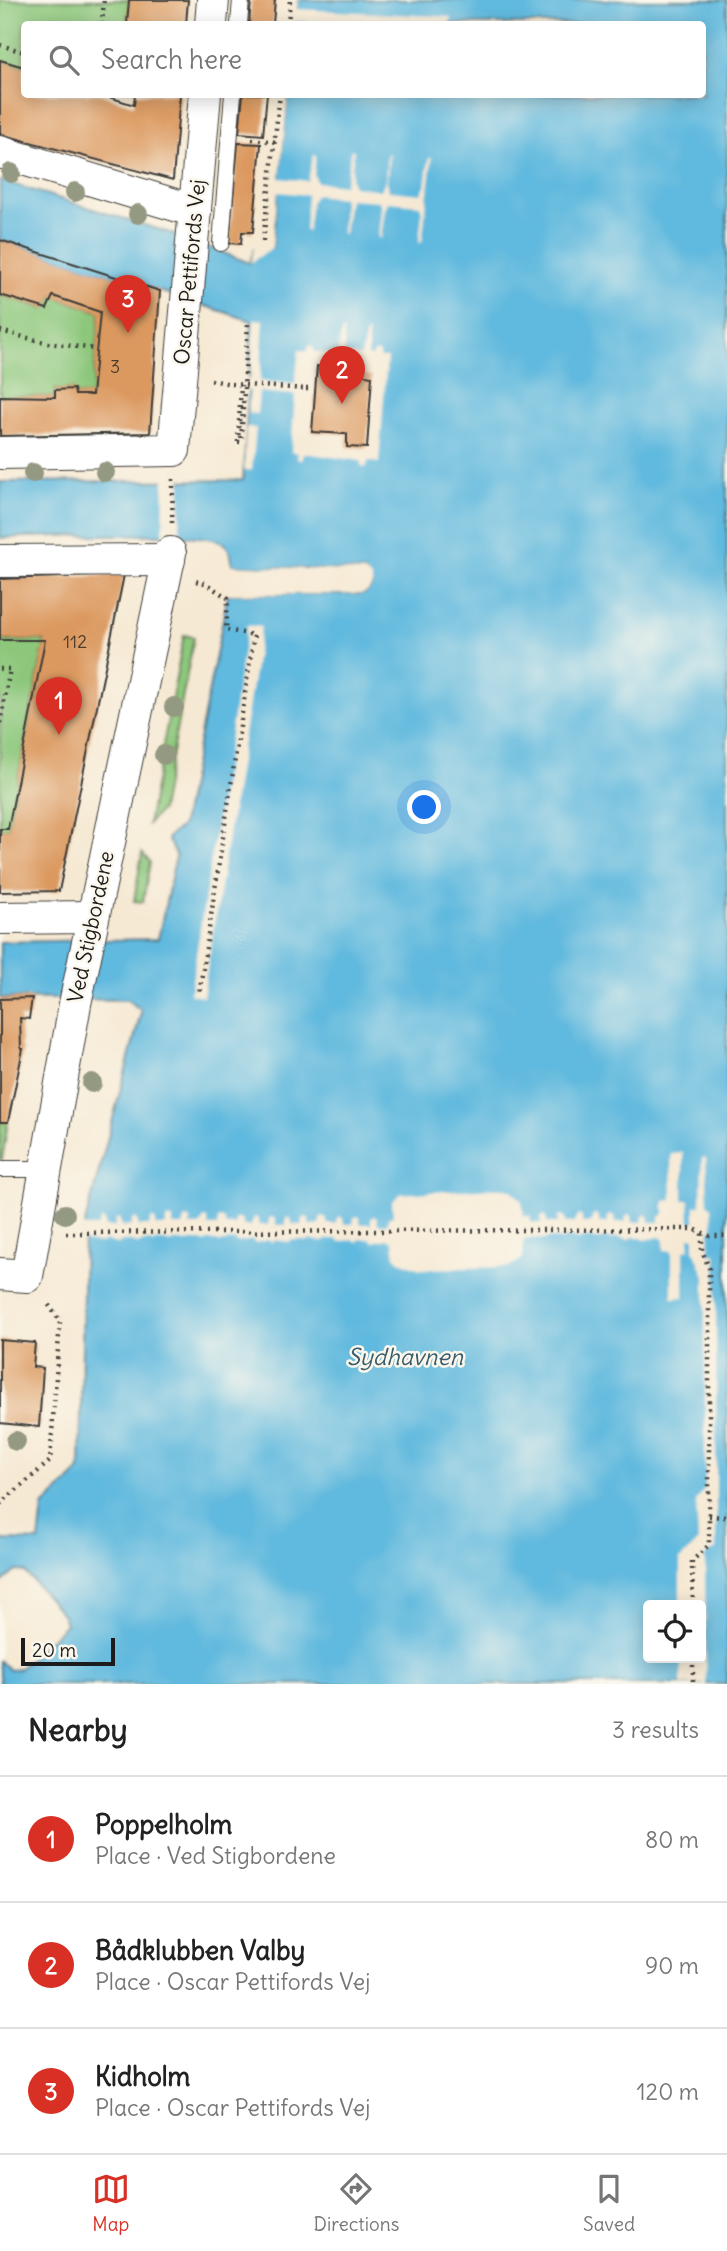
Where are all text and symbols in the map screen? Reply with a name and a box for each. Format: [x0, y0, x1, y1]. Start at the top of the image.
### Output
search box [21, 21, 706, 98]
icon: search [45, 41, 83, 79]
text: Search here [101, 43, 242, 76]
street label: Oscar Pettifords Vej [168, 178, 211, 366]
pin: 3 [105, 275, 151, 333]
pin: 2 [319, 346, 365, 404]
house number: 3 [110, 355, 120, 378]
house number: 112 [63, 630, 87, 653]
pin: 1 [36, 677, 82, 735]
your location [407, 790, 441, 824]
street label: Ved Stigbordene [61, 848, 120, 1005]
water label: Sydhavnen [347, 1342, 464, 1371]
map controls [643, 1600, 706, 1663]
button: locate [643, 1600, 706, 1663]
scale bar [21, 1635, 116, 1667]
text: 20 m [32, 1638, 76, 1662]
text: Nearby [28, 1711, 128, 1749]
text: 3 results [612, 1715, 699, 1744]
text: Poppelholm [95, 1808, 232, 1841]
text: 1 [46, 1825, 56, 1854]
text: 80 m [645, 1825, 699, 1854]
text: Place · Ved Stigbordene [95, 1841, 336, 1870]
text: Bådklubben Valby [95, 1934, 305, 1967]
text: 2 [45, 1951, 57, 1980]
text: 90 m [645, 1951, 699, 1980]
text: Place · Oscar Pettifords Vej [95, 1967, 370, 1996]
text: Kidholm [95, 2060, 190, 2093]
text: 3 [44, 2077, 58, 2106]
text: 120 m [636, 2077, 699, 2106]
text: Place · Oscar Pettifords Vej [95, 2093, 370, 2122]
tab: Map [92, 2170, 130, 2236]
tab: Directions [314, 2170, 399, 2236]
tab: Saved [583, 2170, 635, 2236]

